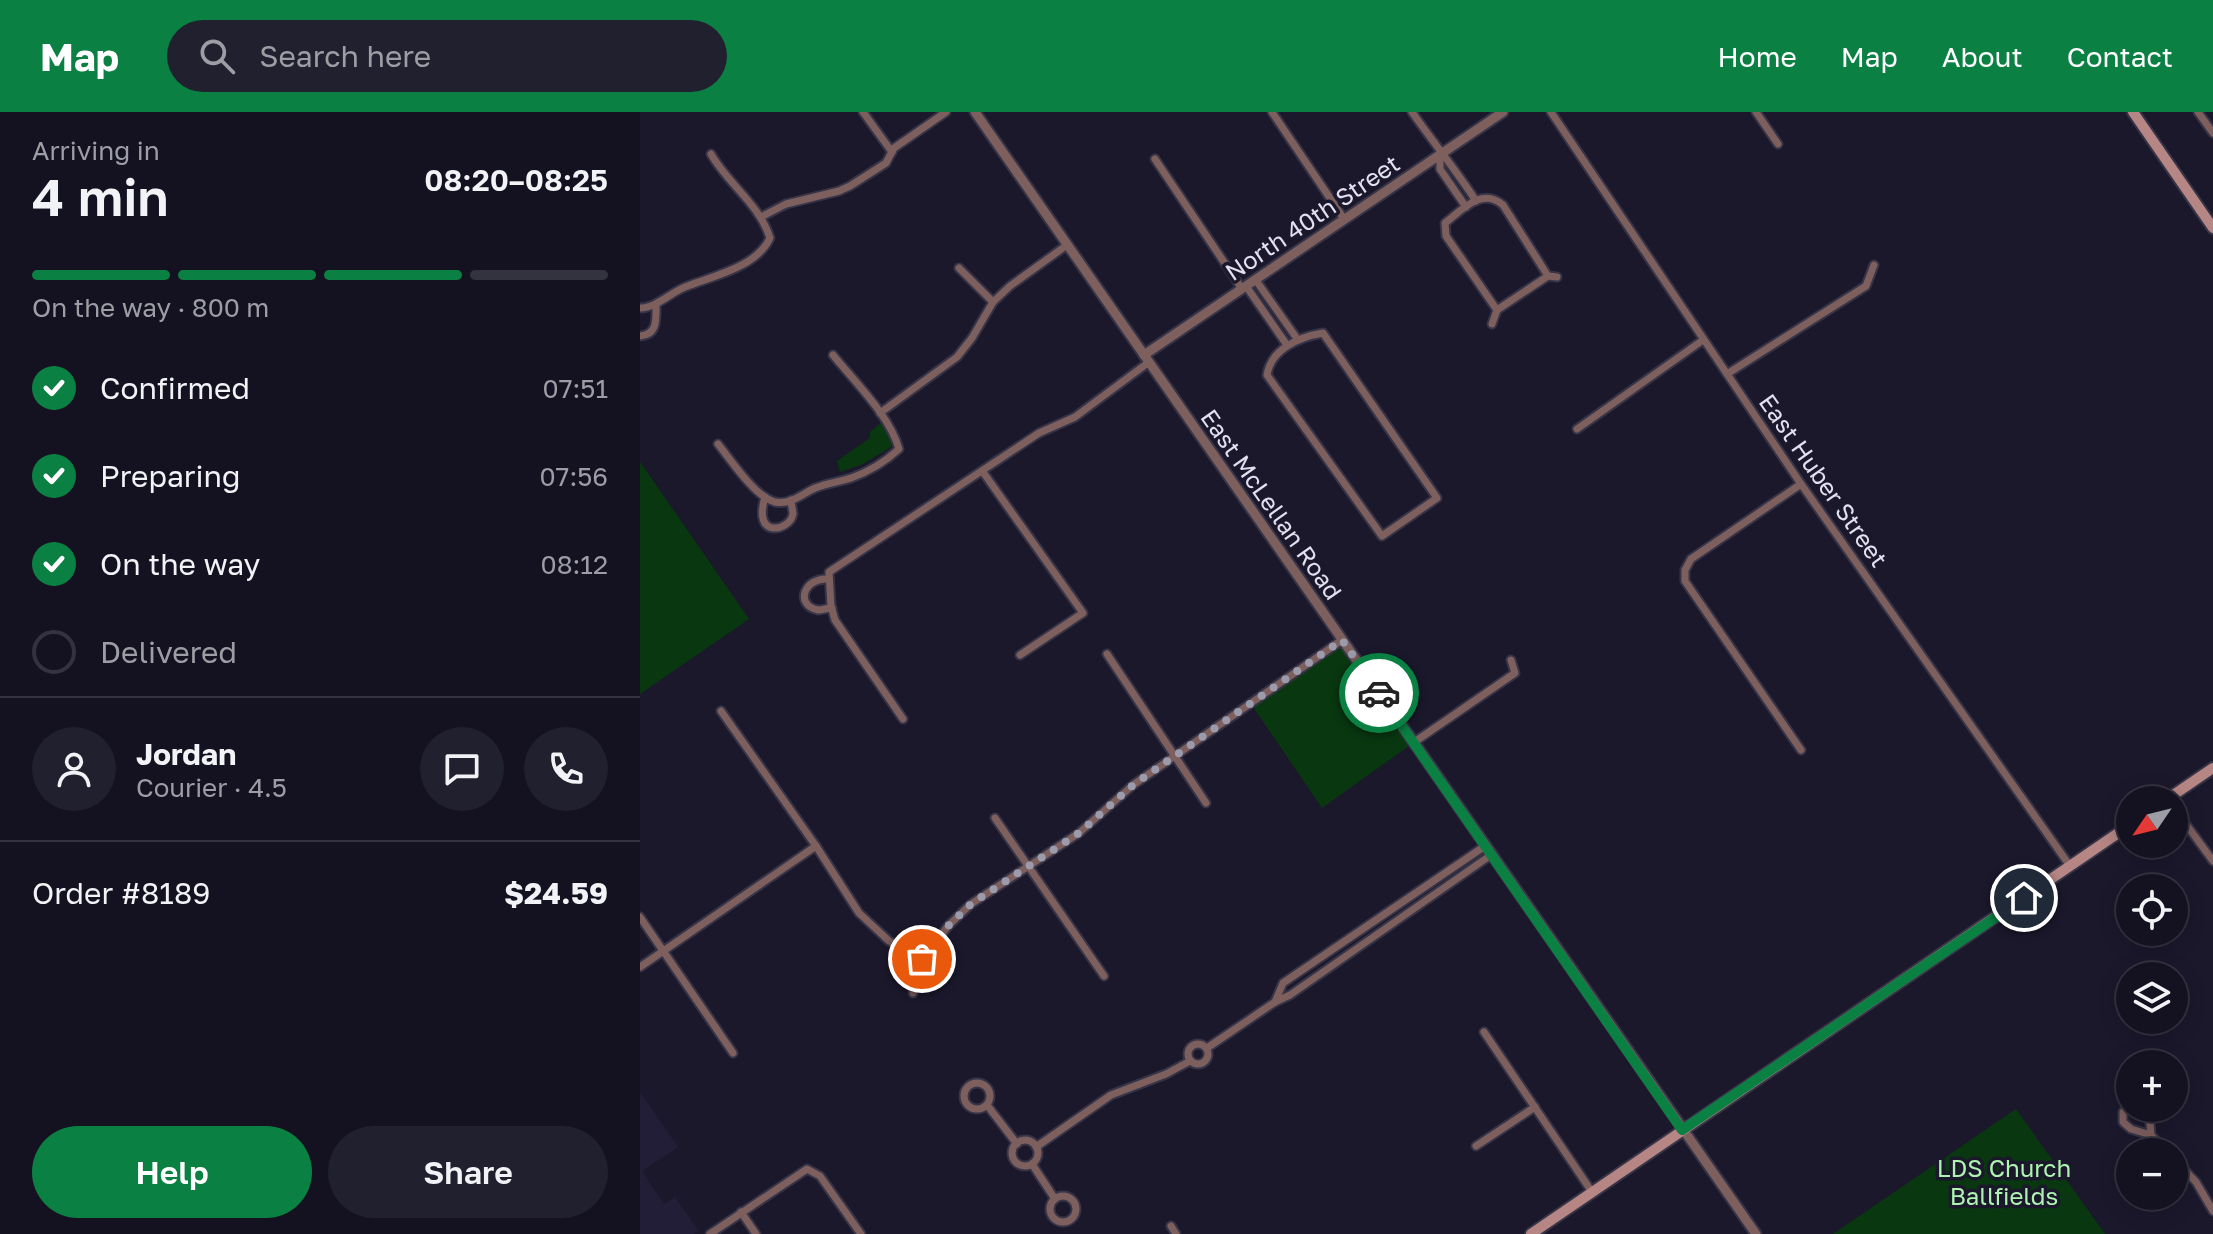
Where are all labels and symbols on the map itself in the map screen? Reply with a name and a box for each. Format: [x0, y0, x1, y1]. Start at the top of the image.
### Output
street label: North 40th Street [1219, 148, 1405, 286]
street label: East Huber Street [1754, 388, 1894, 572]
street label: East McLellan Road [1195, 403, 1349, 605]
courier [1339, 653, 1419, 733]
north arrow [2116, 786, 2188, 858]
pin [1990, 864, 2058, 932]
pin [888, 925, 956, 993]
park label: LDS Church Ballfields [1937, 1153, 2071, 1210]

